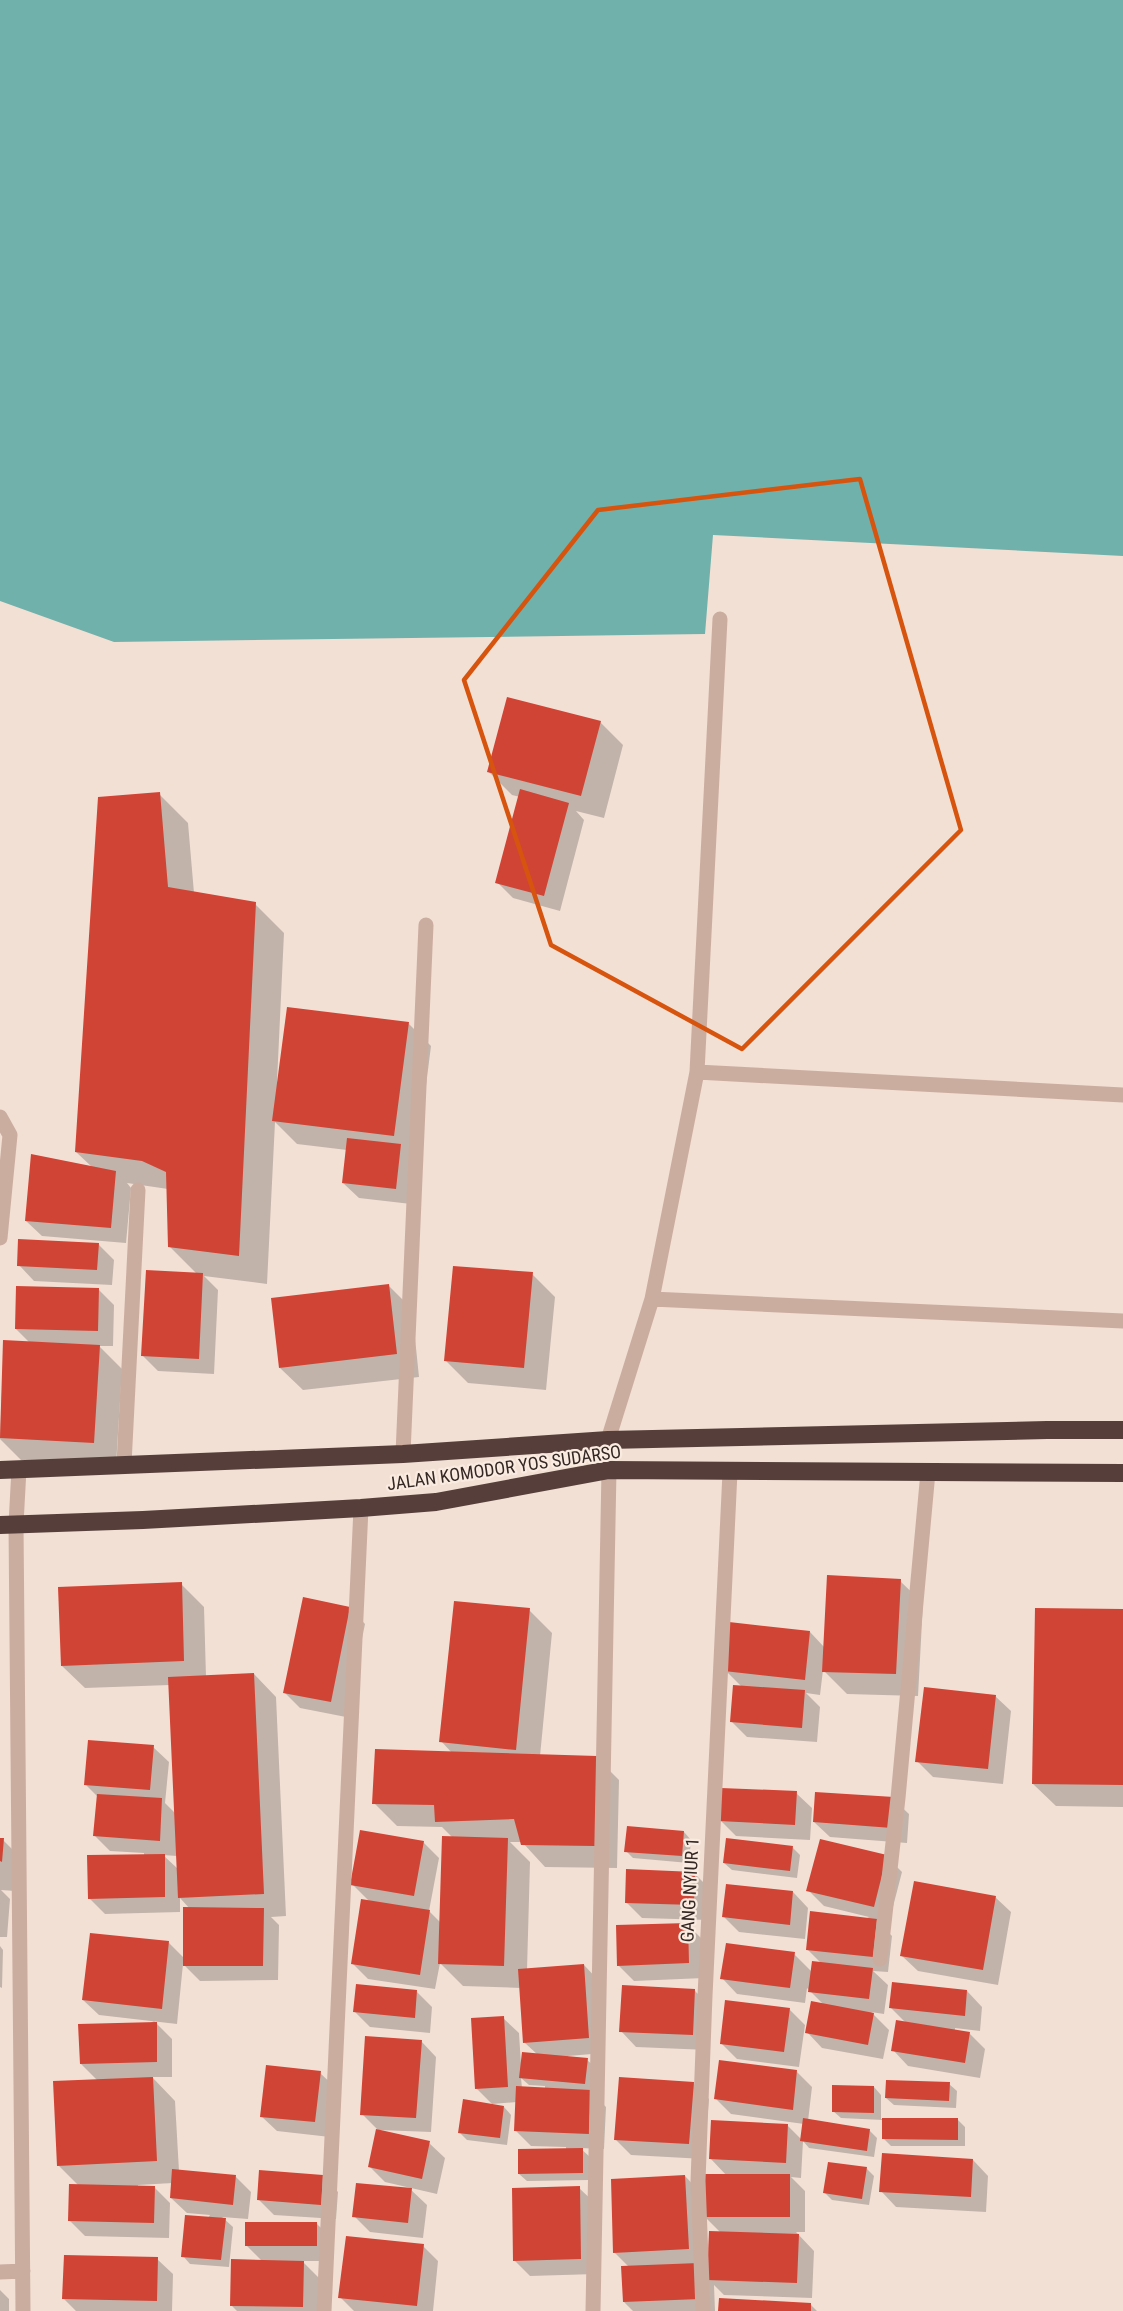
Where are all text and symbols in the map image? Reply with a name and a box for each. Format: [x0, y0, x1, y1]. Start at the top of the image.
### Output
street label: JALAN KOMODOR YOS SUDARSO [386, 1441, 622, 1494]
street label: GANG NYIUR 1 [676, 1837, 703, 1943]

